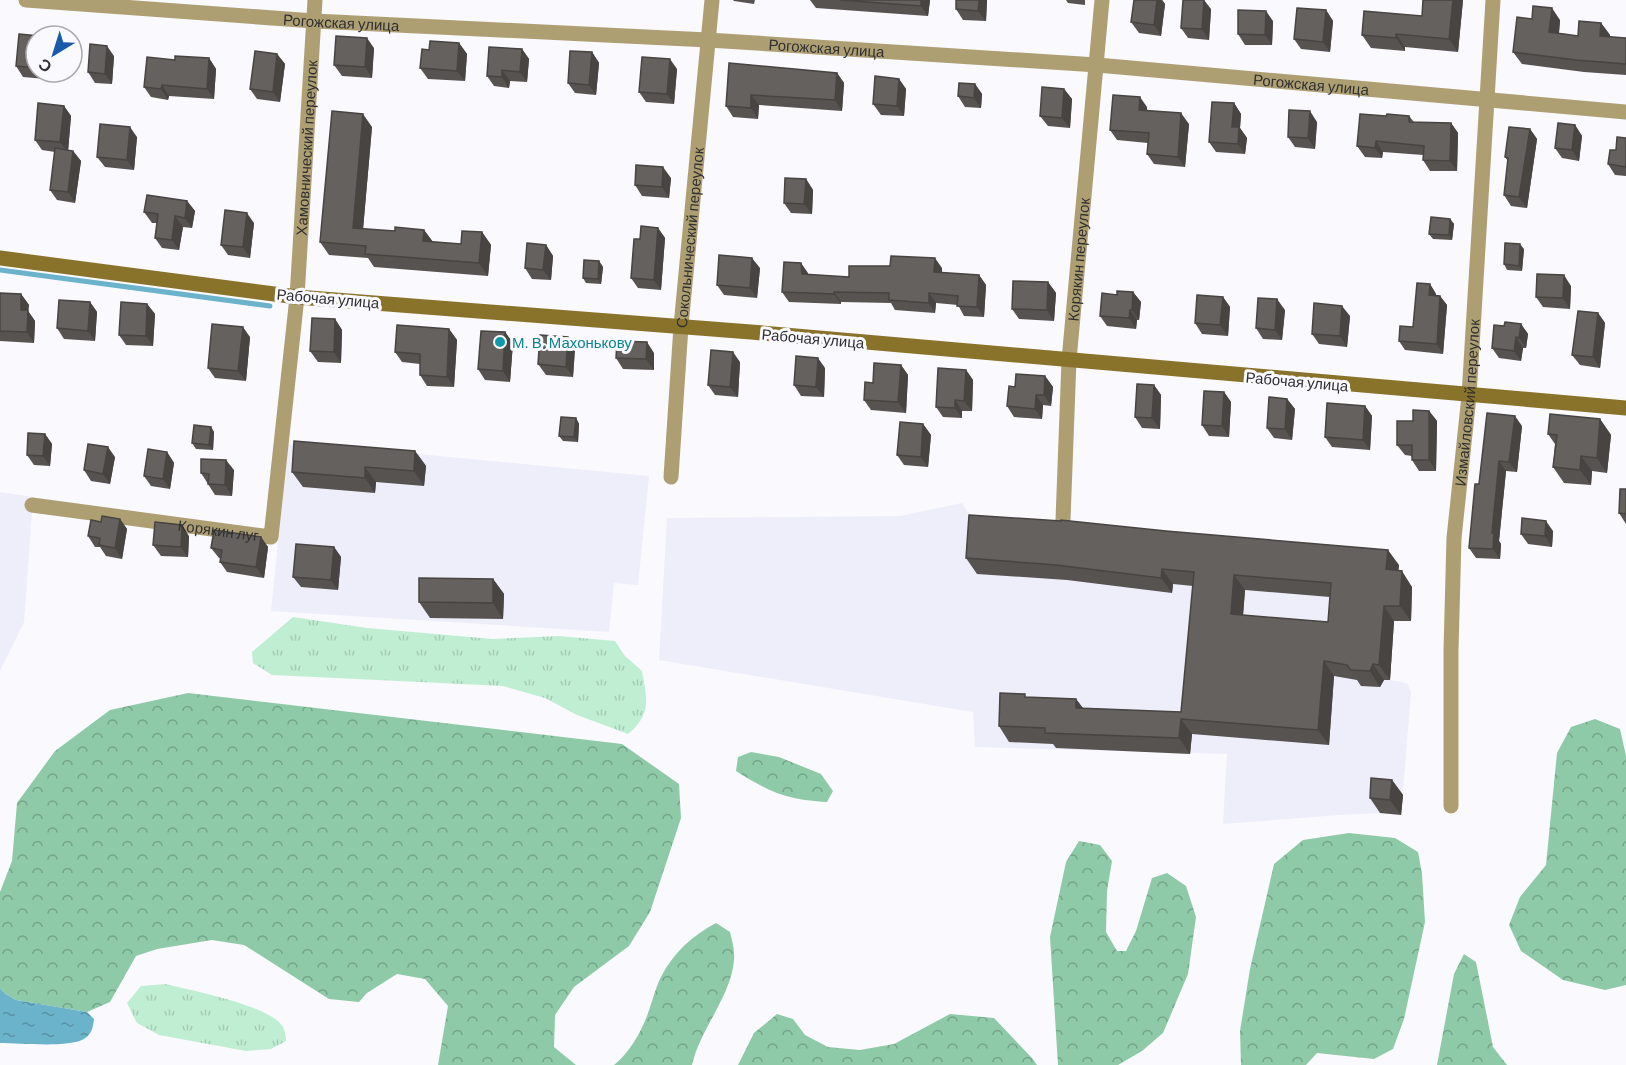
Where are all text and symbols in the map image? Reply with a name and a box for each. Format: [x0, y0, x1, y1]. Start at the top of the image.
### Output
street label: Рогожская улица [283, 10, 400, 34]
north arrow [24, 24, 84, 84]
street label: Рогожская улица [768, 35, 886, 60]
text: С [34, 55, 55, 77]
street label: Хамовнический переулок [292, 59, 320, 236]
street label: Рогожская улица [1252, 70, 1370, 98]
street label: Сокольнический переулок [672, 146, 707, 329]
street label: Корякин переулок [1064, 197, 1093, 322]
street label: Рабочая улица [276, 285, 381, 312]
street label: Измайловский переулок [1451, 318, 1483, 487]
street label: Рабочая улица [761, 325, 866, 352]
place label: М. В. Махонькову [512, 333, 632, 351]
marker: М. В. Махонькову [493, 335, 507, 349]
street label: Рабочая улица [1245, 368, 1350, 395]
street label: Корякин луг [177, 516, 260, 544]

